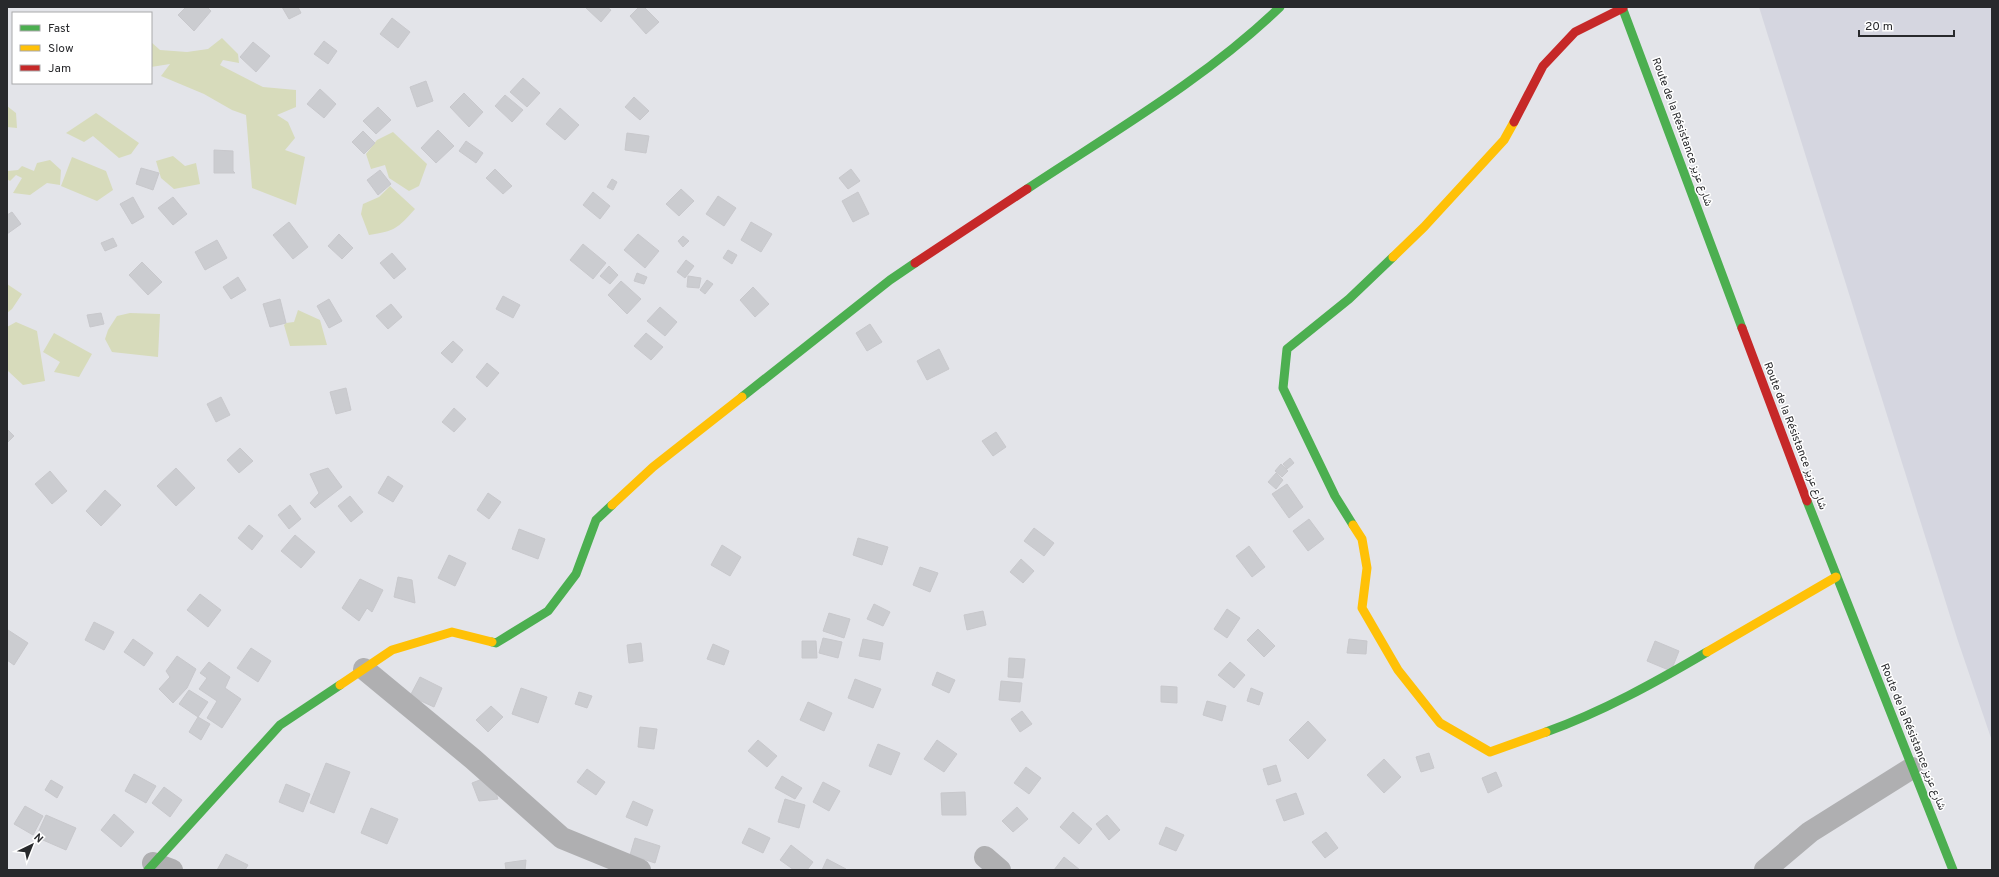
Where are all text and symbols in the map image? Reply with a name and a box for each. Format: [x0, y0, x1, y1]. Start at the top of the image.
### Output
legend [12, 12, 152, 84]
scale bar [1859, 12, 1954, 38]
text: 20 m [1865, 19, 1893, 35]
text: Fast [48, 21, 70, 37]
text: Slow [48, 41, 74, 57]
street label: Route de la Résistance شارع عزيز [1649, 56, 1716, 208]
text: Jam [48, 61, 71, 77]
street label: Route de la Résistance شارع عزيز [1760, 360, 1830, 512]
street label: Route de la Résistance شارع عزيز [1877, 662, 1949, 813]
north arrow [12, 825, 52, 865]
text: N [30, 831, 46, 846]

